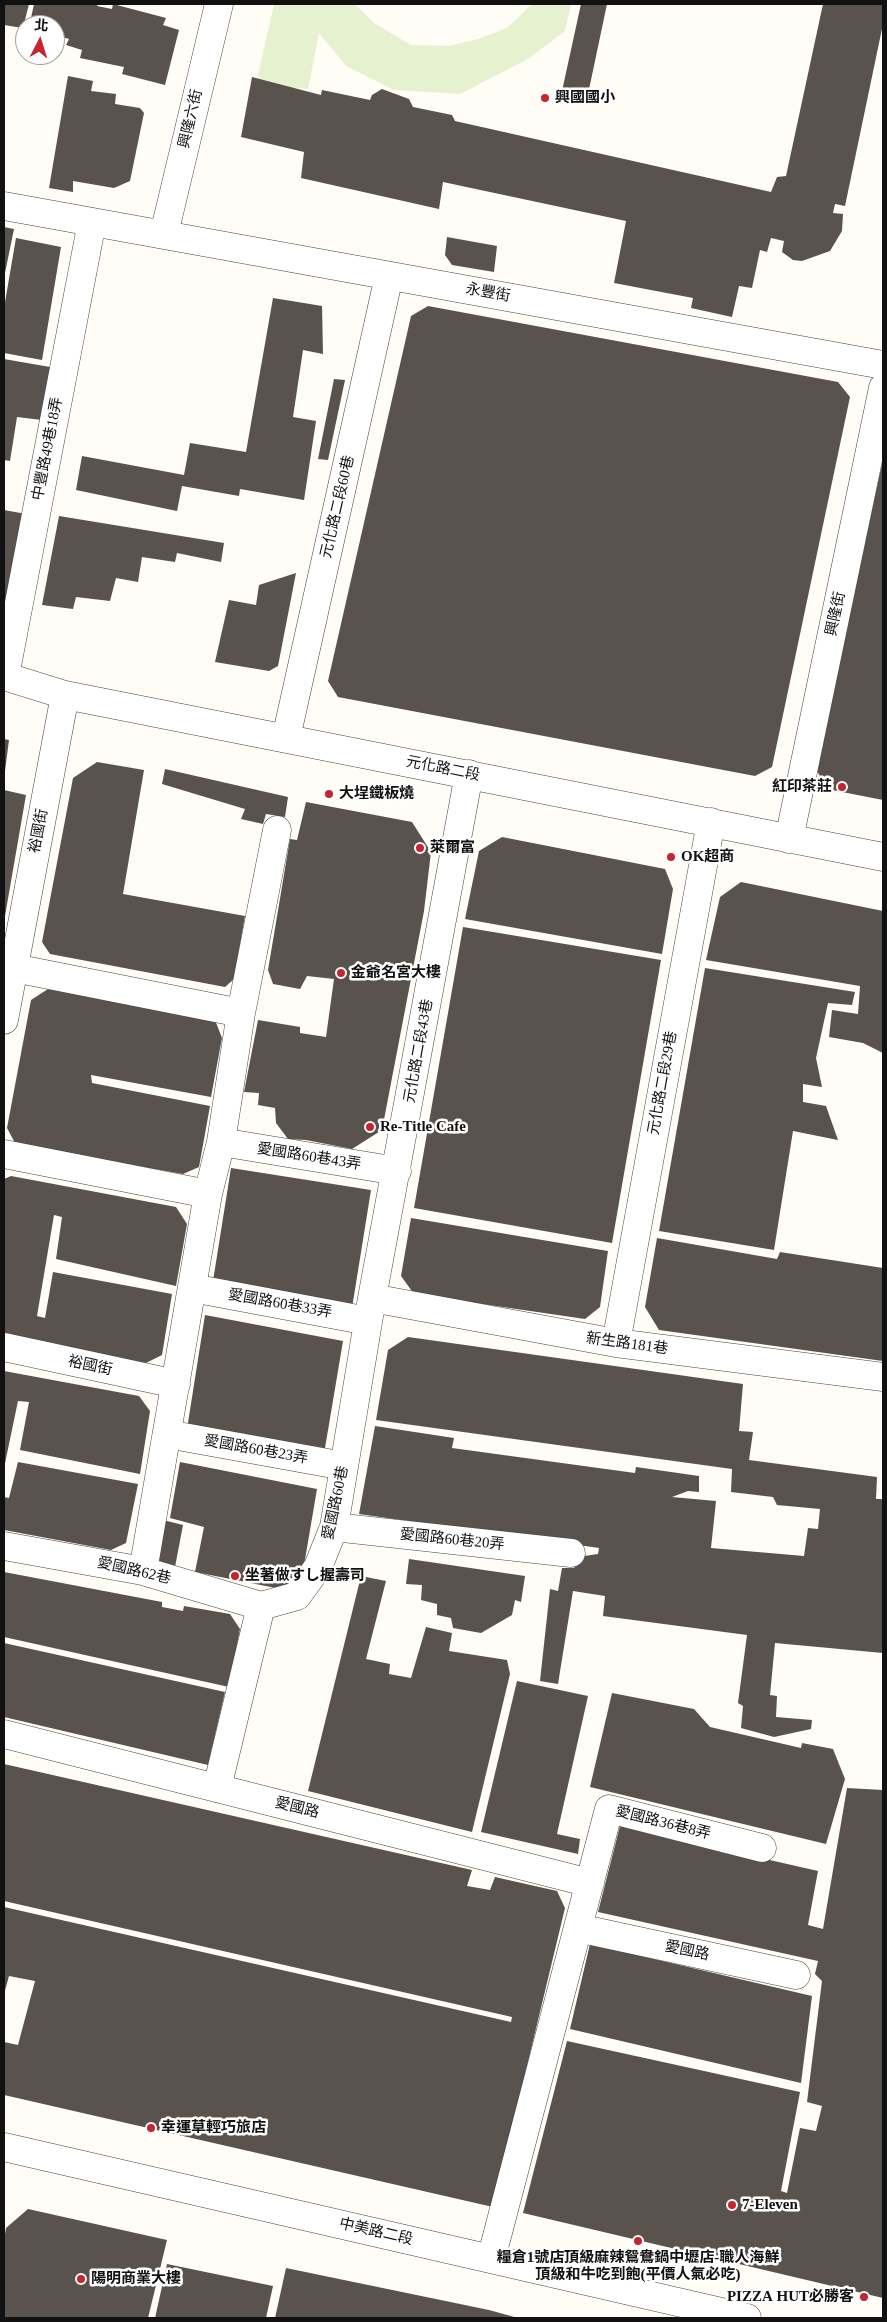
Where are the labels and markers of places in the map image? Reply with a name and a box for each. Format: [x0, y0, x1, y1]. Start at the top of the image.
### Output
place label: 興國國小 [555, 89, 615, 107]
marker: 興國國小 [539, 92, 551, 104]
place label: 紅印茶莊 [772, 778, 832, 796]
marker: 紅印茶莊 [836, 781, 848, 793]
place label: 大埕鐵板燒 [339, 785, 414, 803]
marker: 大埕鐵板燒 [323, 788, 335, 800]
place label: 萊爾富 [430, 839, 475, 857]
marker: 萊爾富 [414, 842, 426, 854]
place label: OK超商 [681, 848, 734, 866]
marker: OK超商 [665, 851, 677, 863]
place label: 金爺名宮大樓 [351, 964, 441, 982]
marker: 金爺名宮大樓 [335, 967, 347, 979]
place label: Re-Title Cafe [380, 1118, 466, 1136]
marker: Re-Title Cafe [364, 1121, 376, 1133]
place label: 坐著做すし握壽司 [245, 1567, 365, 1585]
marker: 坐著做すし握壽司 [229, 1570, 241, 1582]
place label: 幸運草輕巧旅店 [161, 2119, 266, 2137]
marker: 幸運草輕巧旅店 [145, 2122, 157, 2134]
place label: 7-Eleven [742, 2196, 798, 2214]
marker: 7-Eleven [726, 2199, 738, 2211]
marker: 糧倉1號店頂級麻辣鴛鴦鍋中壢店-職人海鮮 頂級和牛吃到飽(平價人氣必吃) [632, 2235, 644, 2247]
place label: 糧倉1號店頂級麻辣鴛鴦鍋中壢店-職人海鮮 頂級和牛吃到飽(平價人氣必吃) [497, 2249, 779, 2284]
place label: 陽明商業大樓 [91, 2270, 181, 2288]
marker: 陽明商業大樓 [75, 2273, 87, 2285]
place label: PIZZA HUT必勝客 [727, 2288, 854, 2306]
marker: PIZZA HUT必勝客 [858, 2291, 870, 2303]

